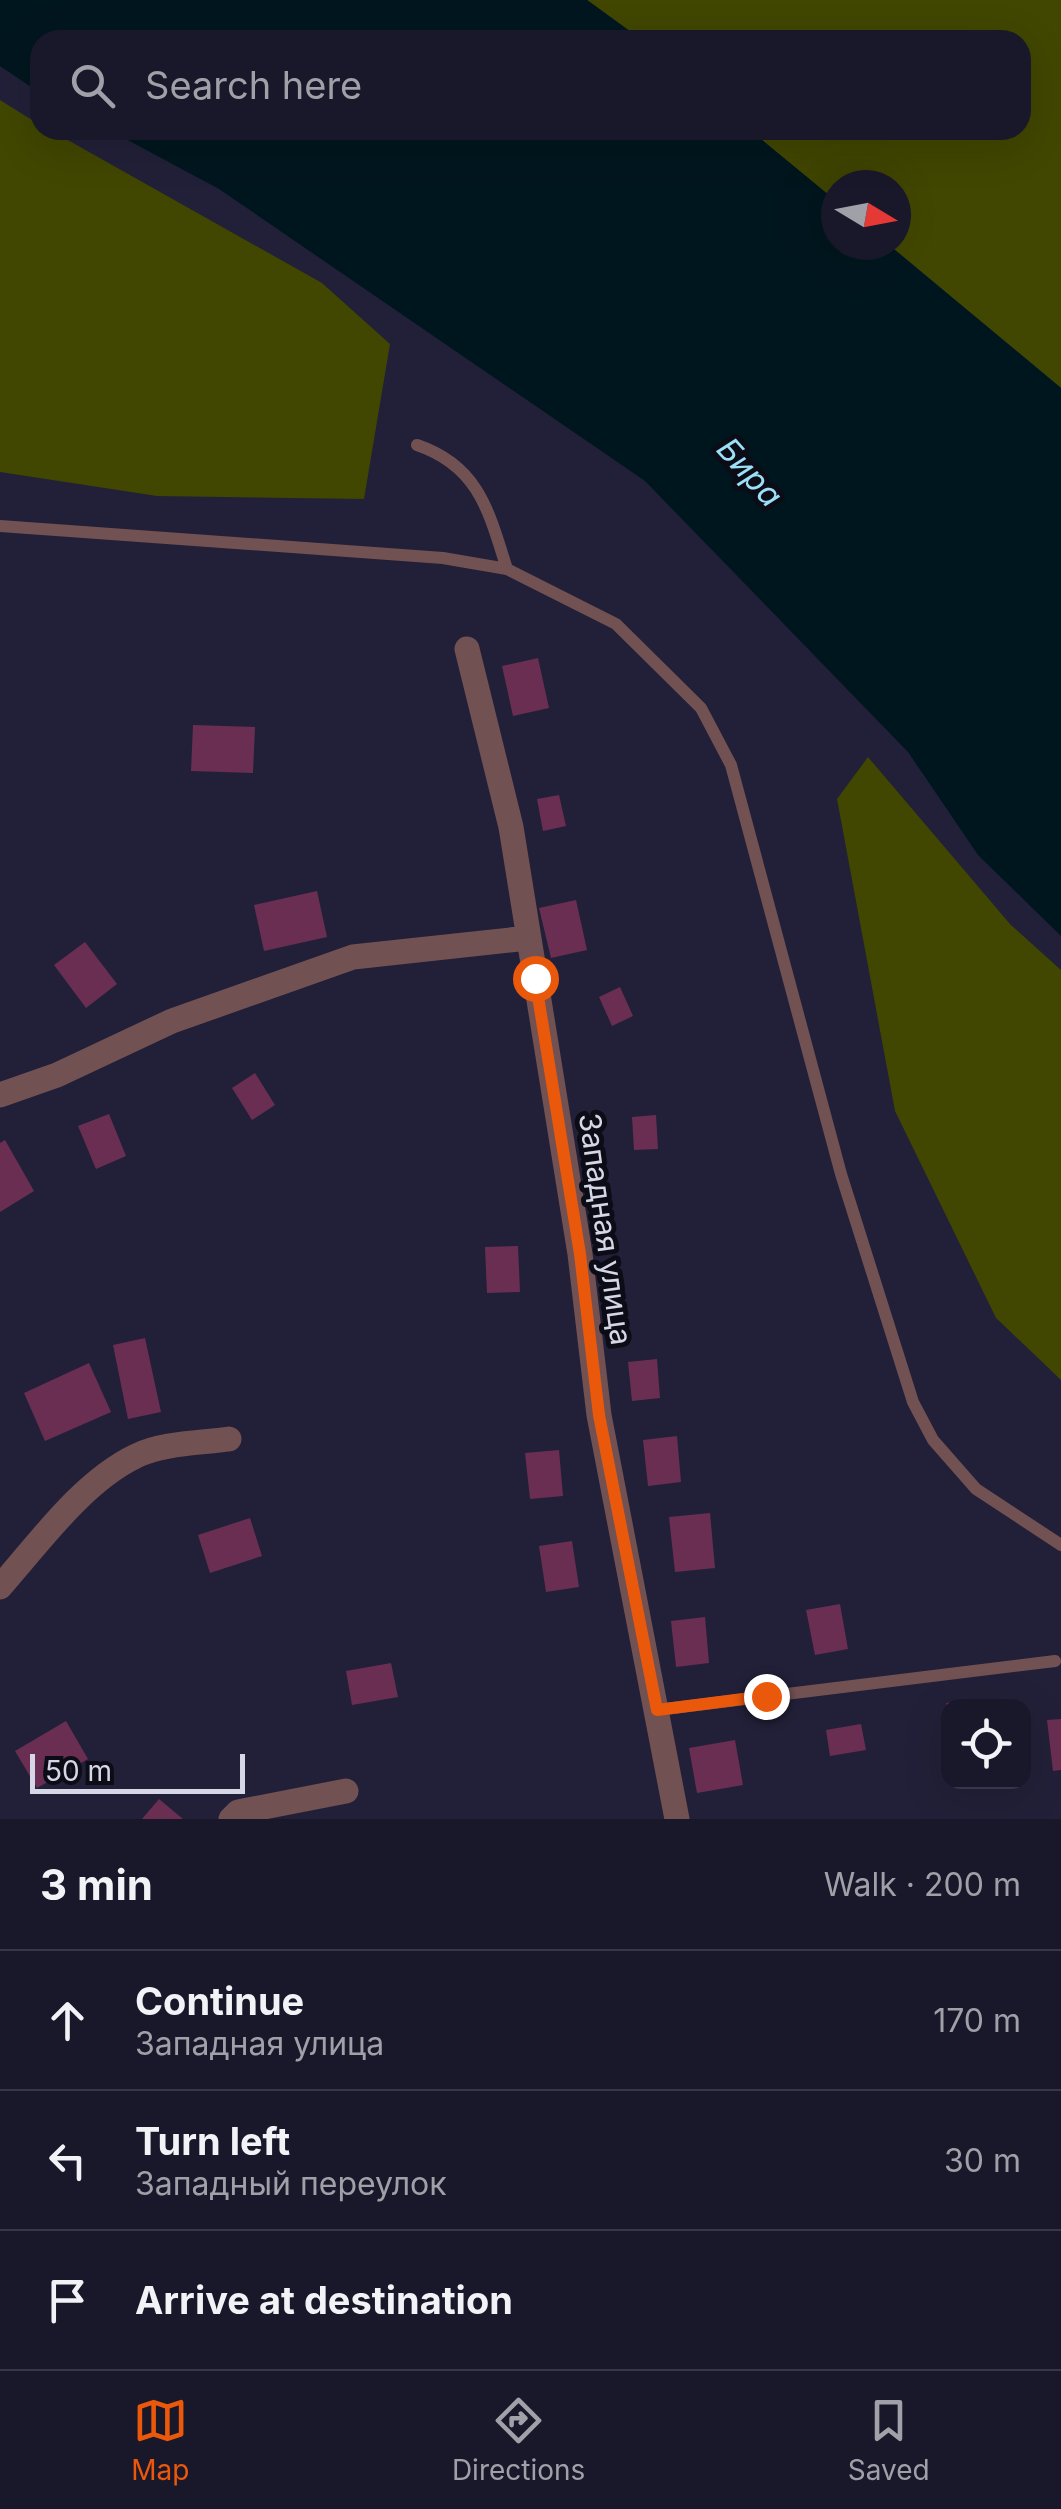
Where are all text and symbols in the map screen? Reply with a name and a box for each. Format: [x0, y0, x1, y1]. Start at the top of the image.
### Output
search box [30, 30, 1031, 140]
icon: search [65, 58, 120, 113]
text: Search here [145, 62, 362, 108]
north arrow [821, 170, 911, 260]
water label: Бира [709, 430, 791, 514]
route start [513, 956, 559, 1002]
street label: Западная улица [572, 1111, 640, 1347]
route end [744, 1674, 790, 1720]
map controls [941, 1699, 1031, 1789]
button: locate [941, 1699, 1031, 1789]
scale bar [30, 1749, 245, 1794]
text: 50 m [45, 1754, 112, 1788]
text: 3 min [40, 1859, 153, 1910]
text: Walk · 200 m [824, 1865, 1021, 1904]
text: Continue [135, 1978, 304, 2024]
icon: ahead [40, 1993, 95, 2048]
text: 170 m [933, 2001, 1021, 2040]
text: Западная улица [135, 2024, 384, 2063]
text: Turn left [135, 2118, 290, 2164]
icon: left [40, 2133, 95, 2188]
text: 30 m [944, 2141, 1021, 2180]
text: Западный переулок [135, 2164, 447, 2203]
icon: arrive [40, 2273, 95, 2328]
text: Arrive at destination [135, 2277, 513, 2323]
tab: Map [131, 2393, 189, 2487]
tab: Directions [452, 2393, 585, 2487]
tab: Saved [848, 2393, 930, 2487]

